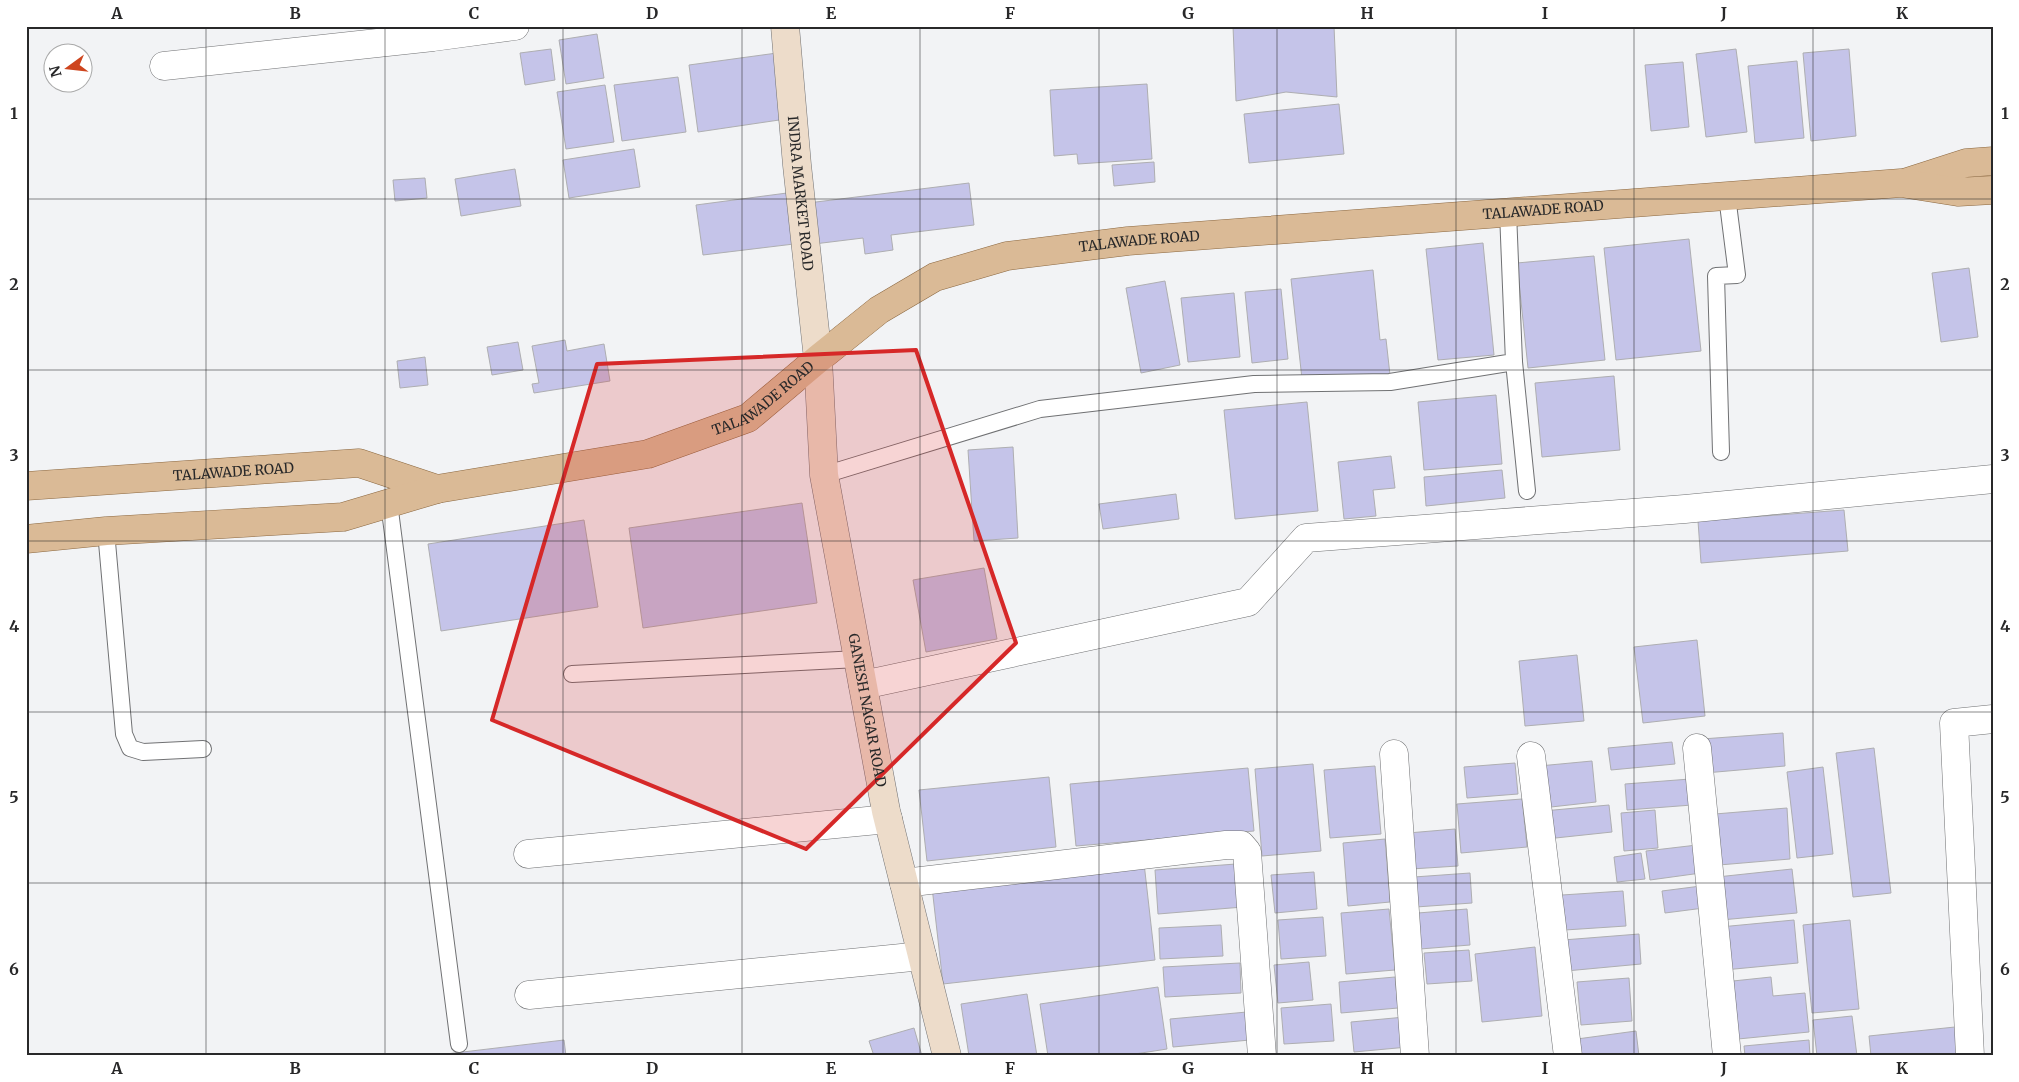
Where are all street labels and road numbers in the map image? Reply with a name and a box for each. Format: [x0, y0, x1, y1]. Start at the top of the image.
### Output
street label: INDRA MARKET ROAD [784, 115, 817, 272]
street label: TALAWADE ROAD [1482, 196, 1605, 223]
street label: TALAWADE ROAD [1078, 227, 1201, 256]
street label: TALAWADE ROAD [709, 357, 818, 439]
street label: TALAWADE ROAD [172, 458, 295, 485]
street label: GANESH NAGAR ROAD [844, 632, 890, 789]

